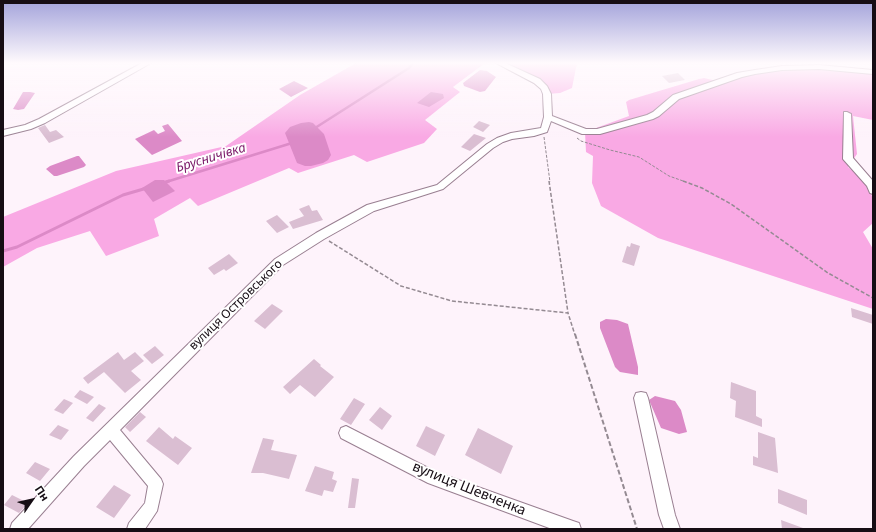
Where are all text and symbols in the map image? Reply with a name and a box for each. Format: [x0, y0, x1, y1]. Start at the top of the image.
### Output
water label: Брусничівка [174, 140, 248, 176]
street label: вулиця Островського [186, 257, 286, 353]
street label: вулиця Шевченка [410, 459, 528, 519]
north arrow [12, 480, 52, 520]
text: Пн [32, 482, 53, 504]

